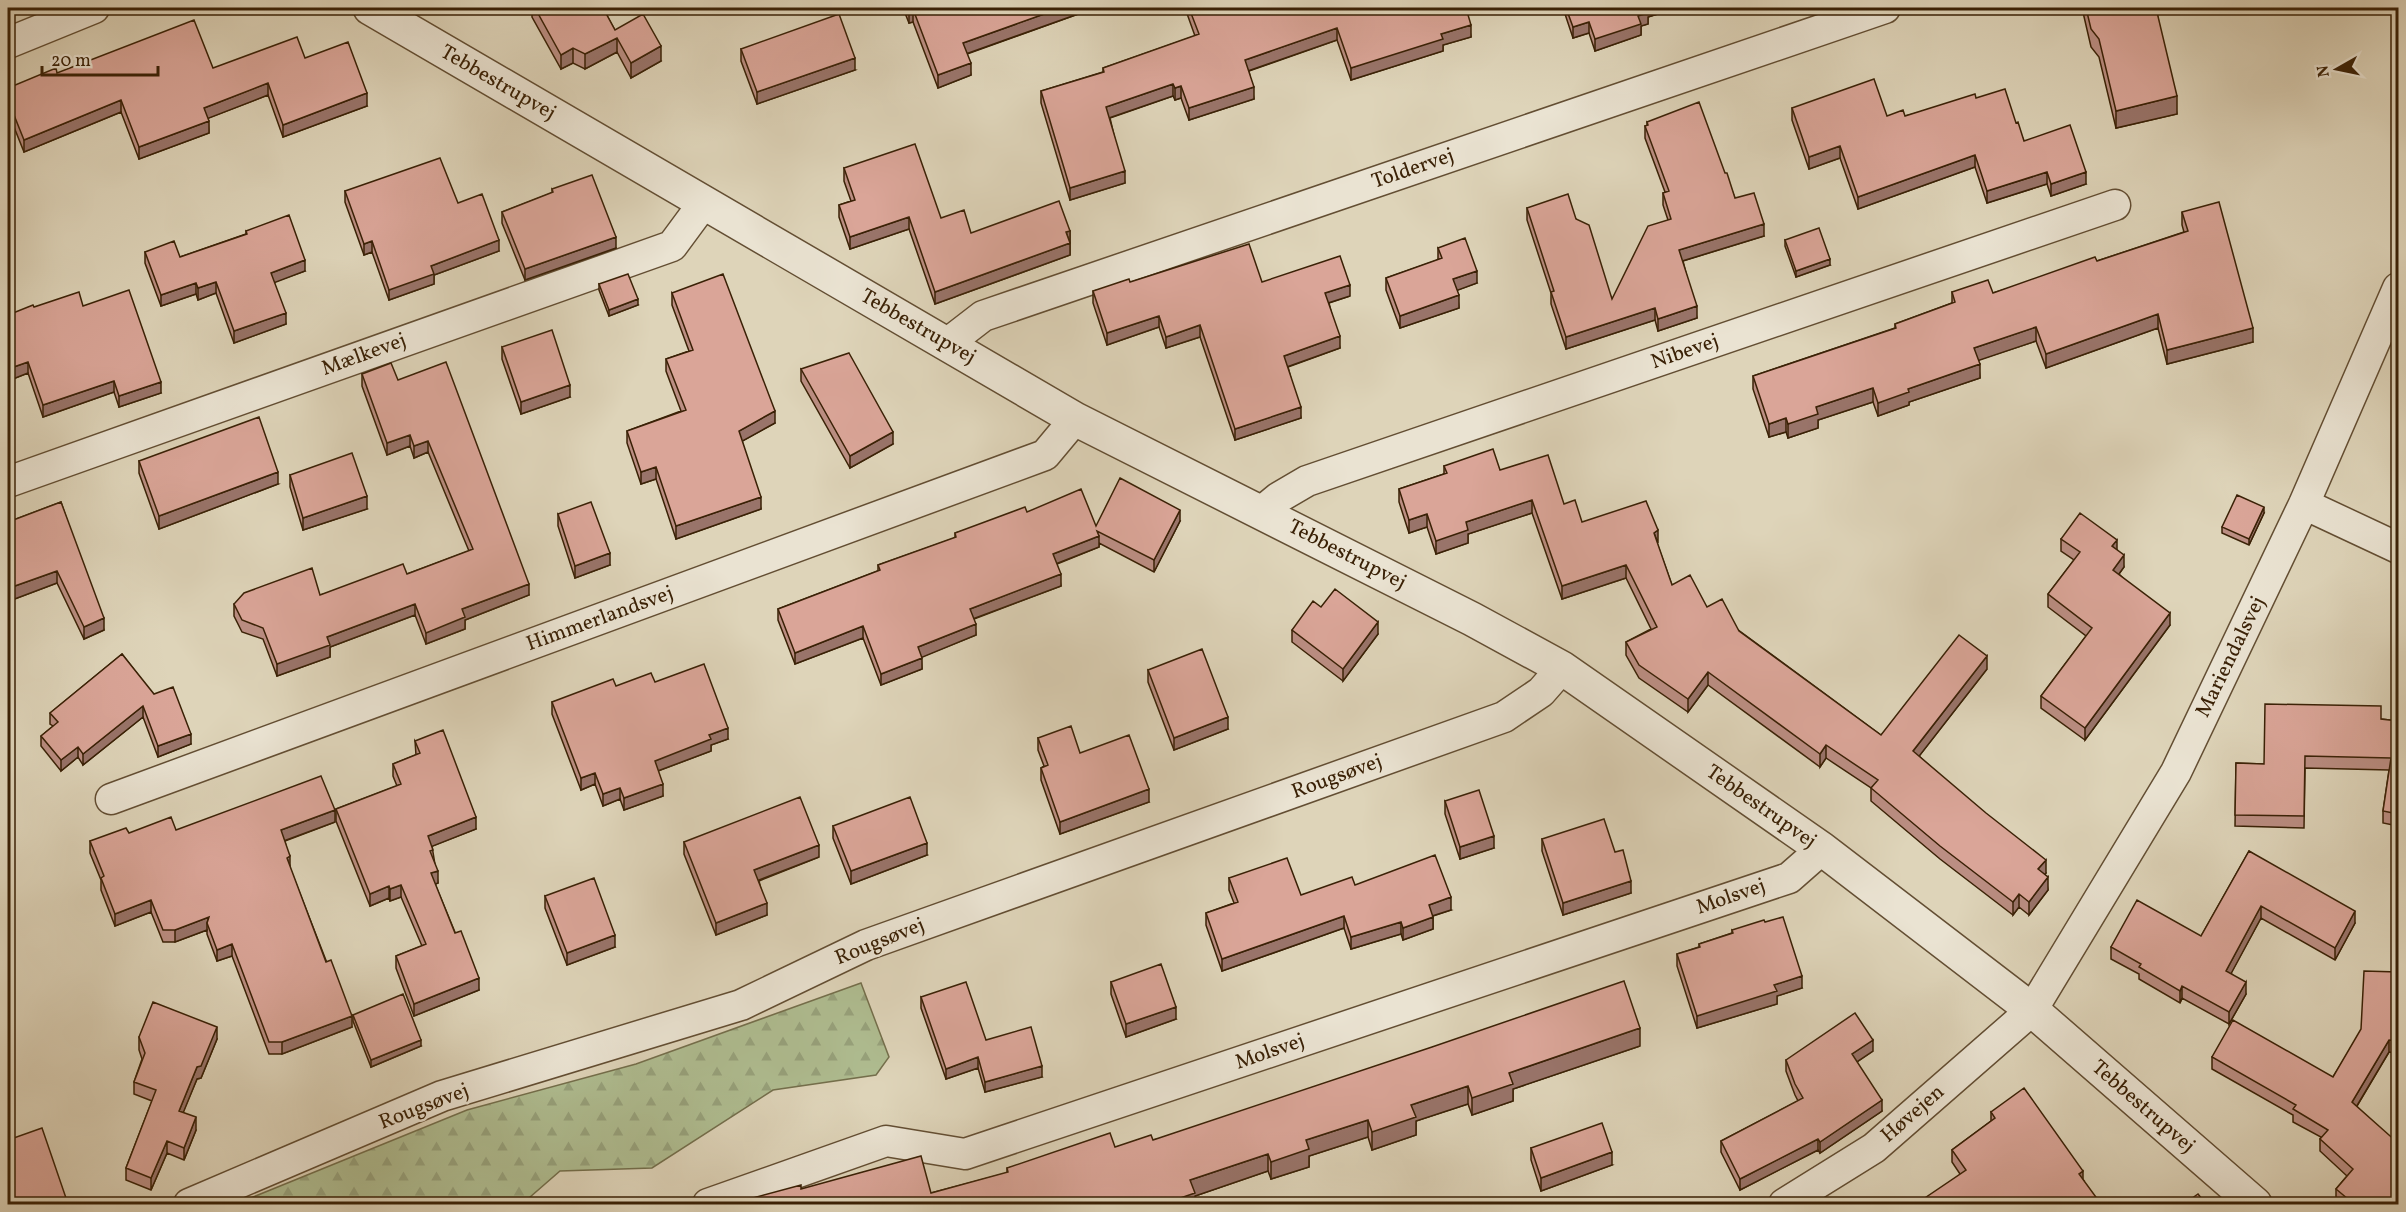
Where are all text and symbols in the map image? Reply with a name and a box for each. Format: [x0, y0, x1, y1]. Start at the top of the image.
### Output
street label: Tebbestrupvej [435, 38, 561, 128]
scale bar [42, 39, 158, 77]
north arrow [2307, 39, 2367, 99]
text: 20 m [51, 49, 91, 74]
text: N [2312, 63, 2336, 78]
street label: Toldervej [1368, 141, 1458, 197]
street label: Tebbestrupvej [855, 282, 981, 372]
street label: Mælkevej [318, 326, 410, 384]
street label: Nibevej [1647, 327, 1723, 377]
street label: Tebbestrupvej [1283, 513, 1411, 597]
street label: Himmerlandsvej [522, 579, 678, 659]
street label: Mariendalsvej [2189, 592, 2273, 722]
street label: Rougsøvej [1288, 747, 1386, 807]
street label: Tebbestrupvej [1700, 758, 1822, 856]
street label: Molsvej [1692, 872, 1770, 922]
street label: Rougsøvej [831, 911, 929, 973]
street label: Molsvej [1231, 1027, 1309, 1077]
street label: Tebbestrupvej [2085, 1054, 2201, 1160]
street label: Rougsøvej [375, 1077, 473, 1137]
street label: Høvejen [1875, 1078, 1951, 1150]

